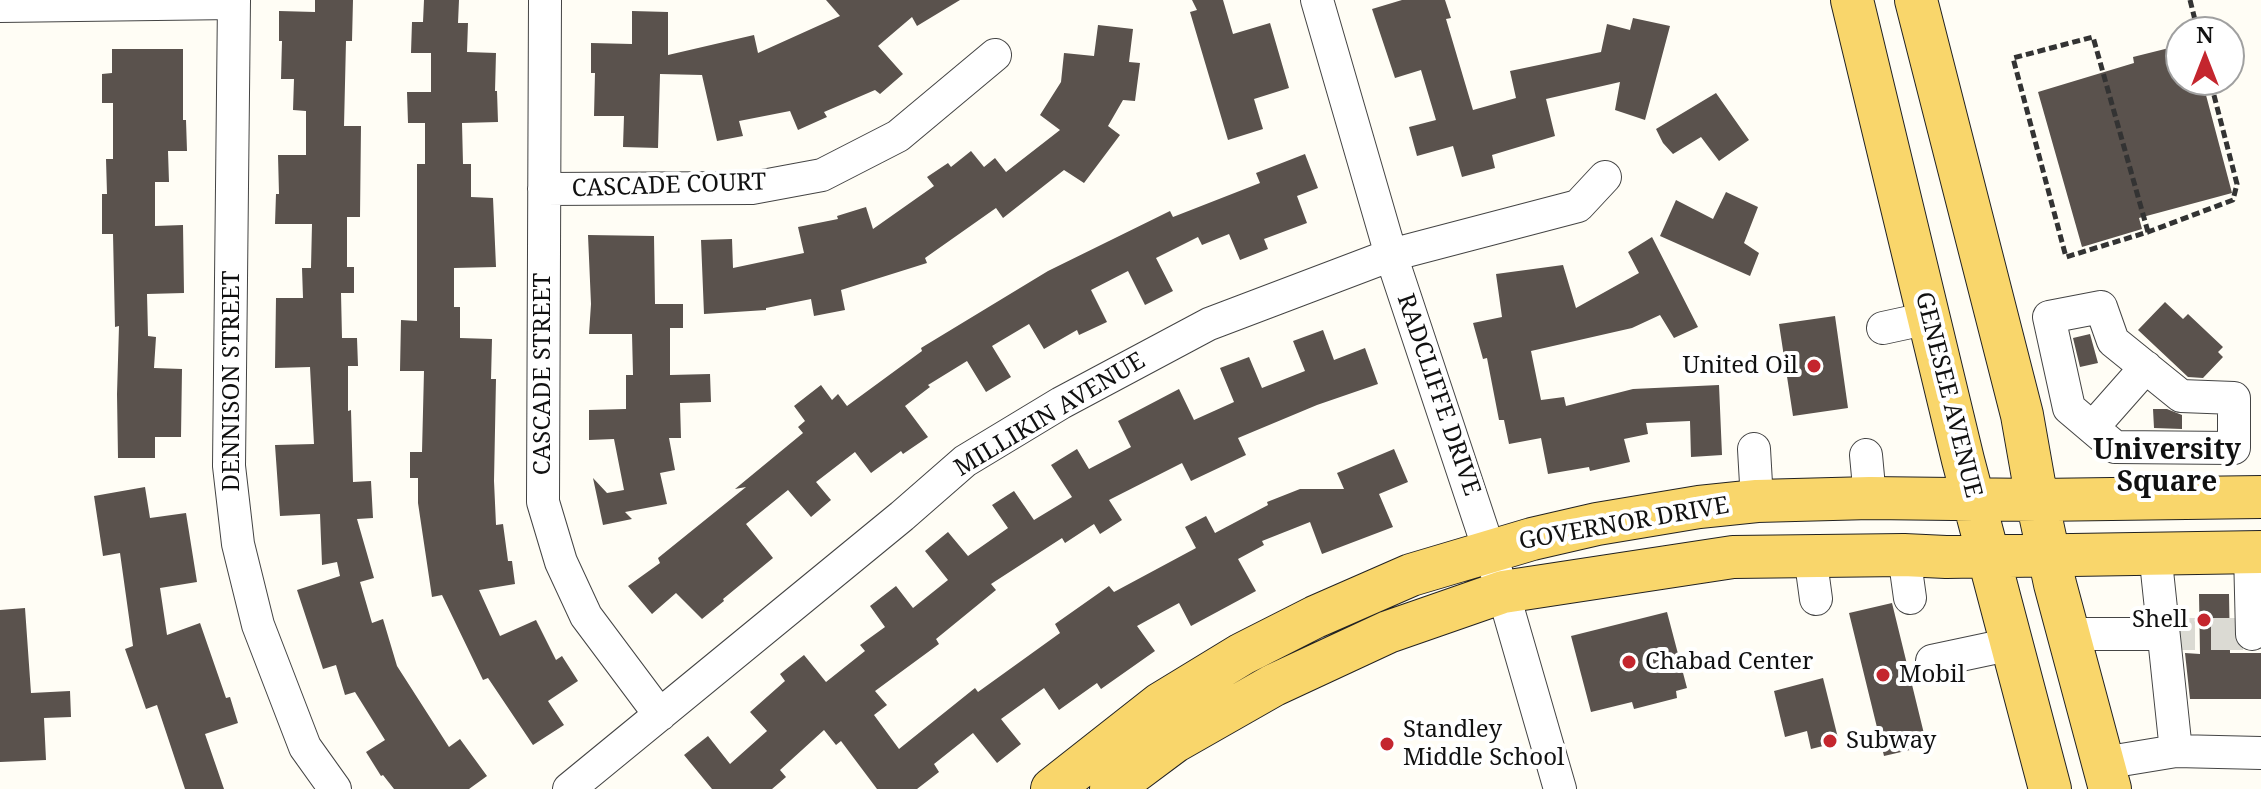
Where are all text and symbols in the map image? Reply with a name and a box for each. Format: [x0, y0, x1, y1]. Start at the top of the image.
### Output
north arrow [2165, 16, 2245, 96]
text: N [2196, 19, 2214, 49]
street label: CASCADE COURT [571, 168, 767, 204]
street label: DENNISON STREET [218, 271, 246, 491]
street label: CASCADE STREET [529, 273, 557, 475]
street label: GENESEE AVENUE [1908, 289, 1988, 501]
street label: RADCLIFFE DRIVE [1390, 290, 1486, 500]
street label: MILLIKIN AVENUE [950, 347, 1150, 483]
place label: United Oil [1682, 352, 1798, 380]
marker: United Oil [1805, 357, 1823, 375]
district label: University Square [2093, 434, 2241, 500]
street label: GOVERNOR DRIVE [1517, 491, 1731, 557]
place label: Shell [2132, 606, 2188, 634]
marker: Shell [2195, 611, 2213, 629]
place label: Chabad Center [1645, 648, 1813, 676]
marker: Chabad Center [1620, 653, 1638, 671]
place label: Mobil [1899, 661, 1965, 689]
marker: Mobil [1874, 666, 1892, 684]
place label: Standley Middle School [1403, 716, 1564, 772]
place label: Subway [1846, 727, 1936, 755]
marker: Subway [1821, 732, 1839, 750]
marker: Standley Middle School [1378, 735, 1396, 753]

